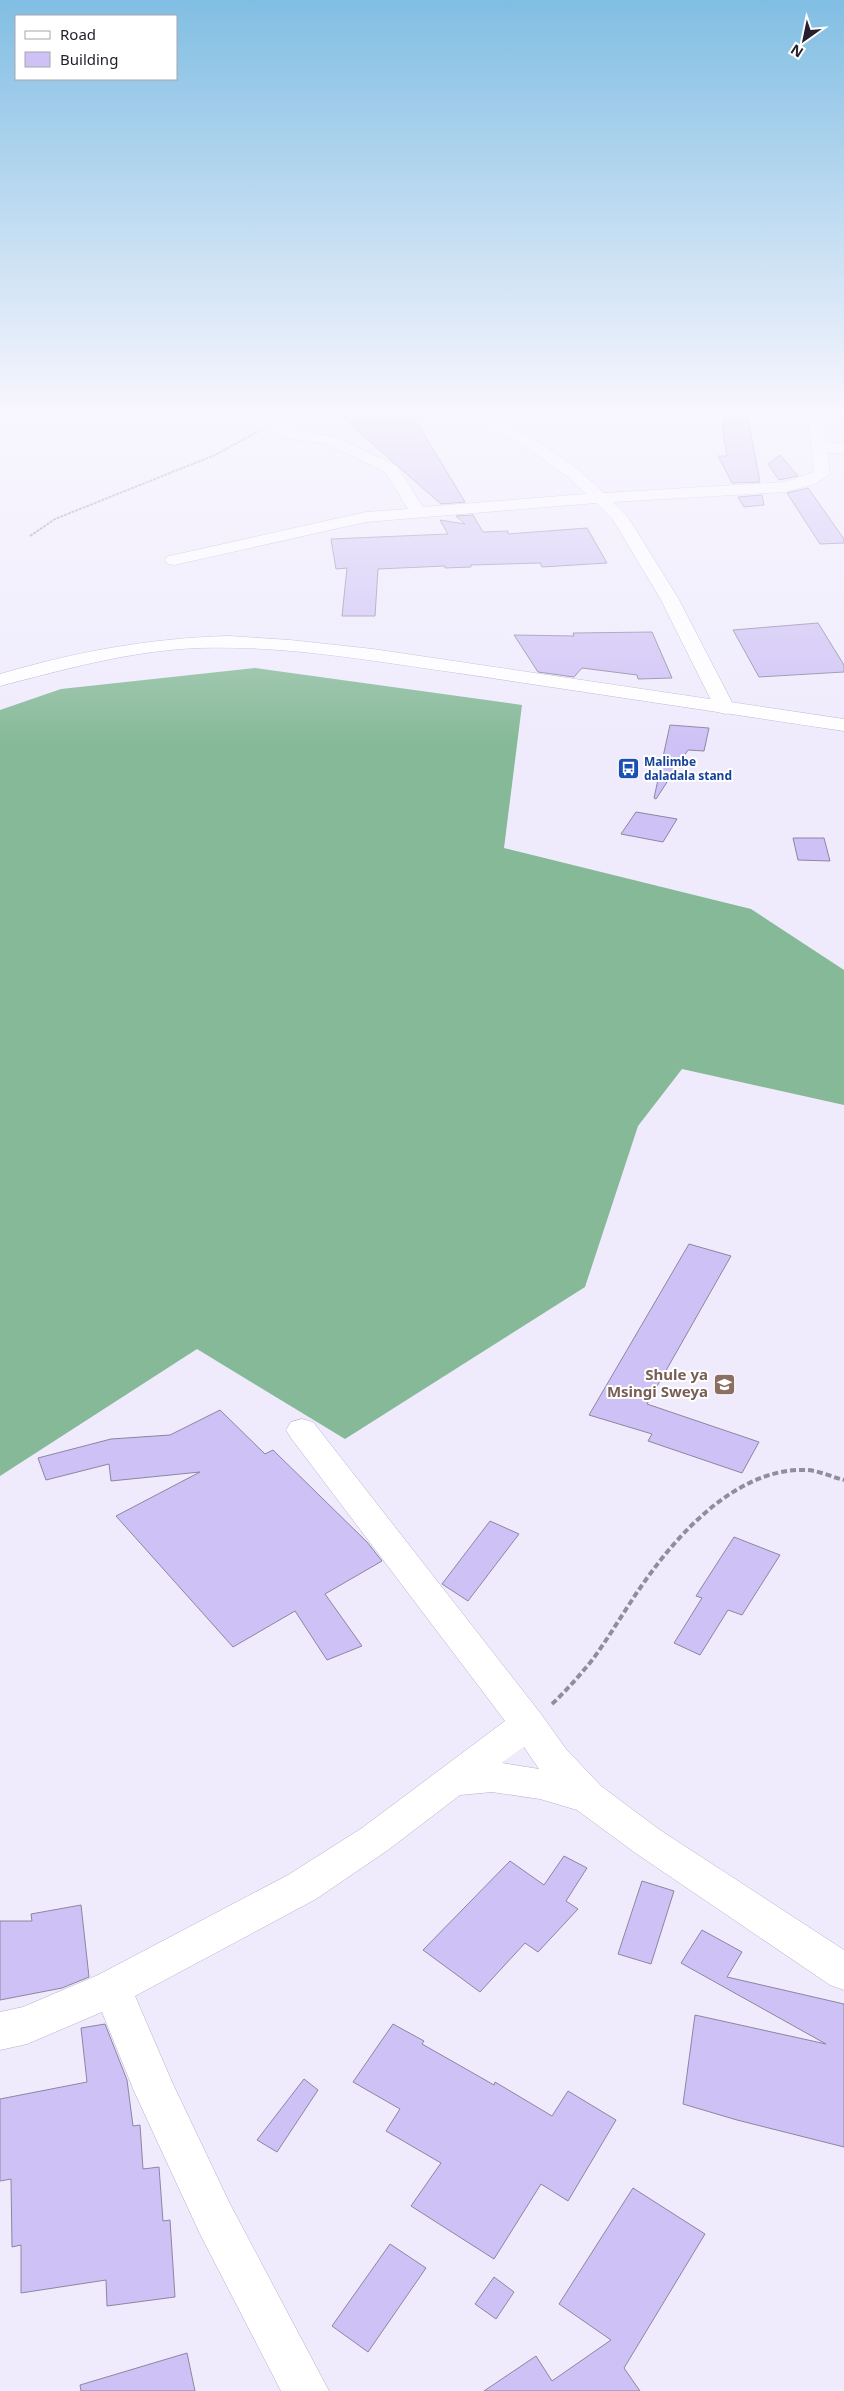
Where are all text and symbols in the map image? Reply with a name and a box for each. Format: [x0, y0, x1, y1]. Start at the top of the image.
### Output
legend [15, 15, 178, 80]
north arrow [779, 15, 829, 65]
text: Road [60, 24, 96, 44]
text: N [787, 40, 807, 62]
text: Building [60, 49, 118, 69]
place label: Malimbe daladala stand [644, 753, 732, 784]
bus stop icon: Malimbe daladala stand [616, 757, 640, 781]
place label: Shule ya Msingi Sweya [607, 1364, 708, 1401]
school or university icon: Shule ya Msingi Sweya [712, 1372, 736, 1396]

